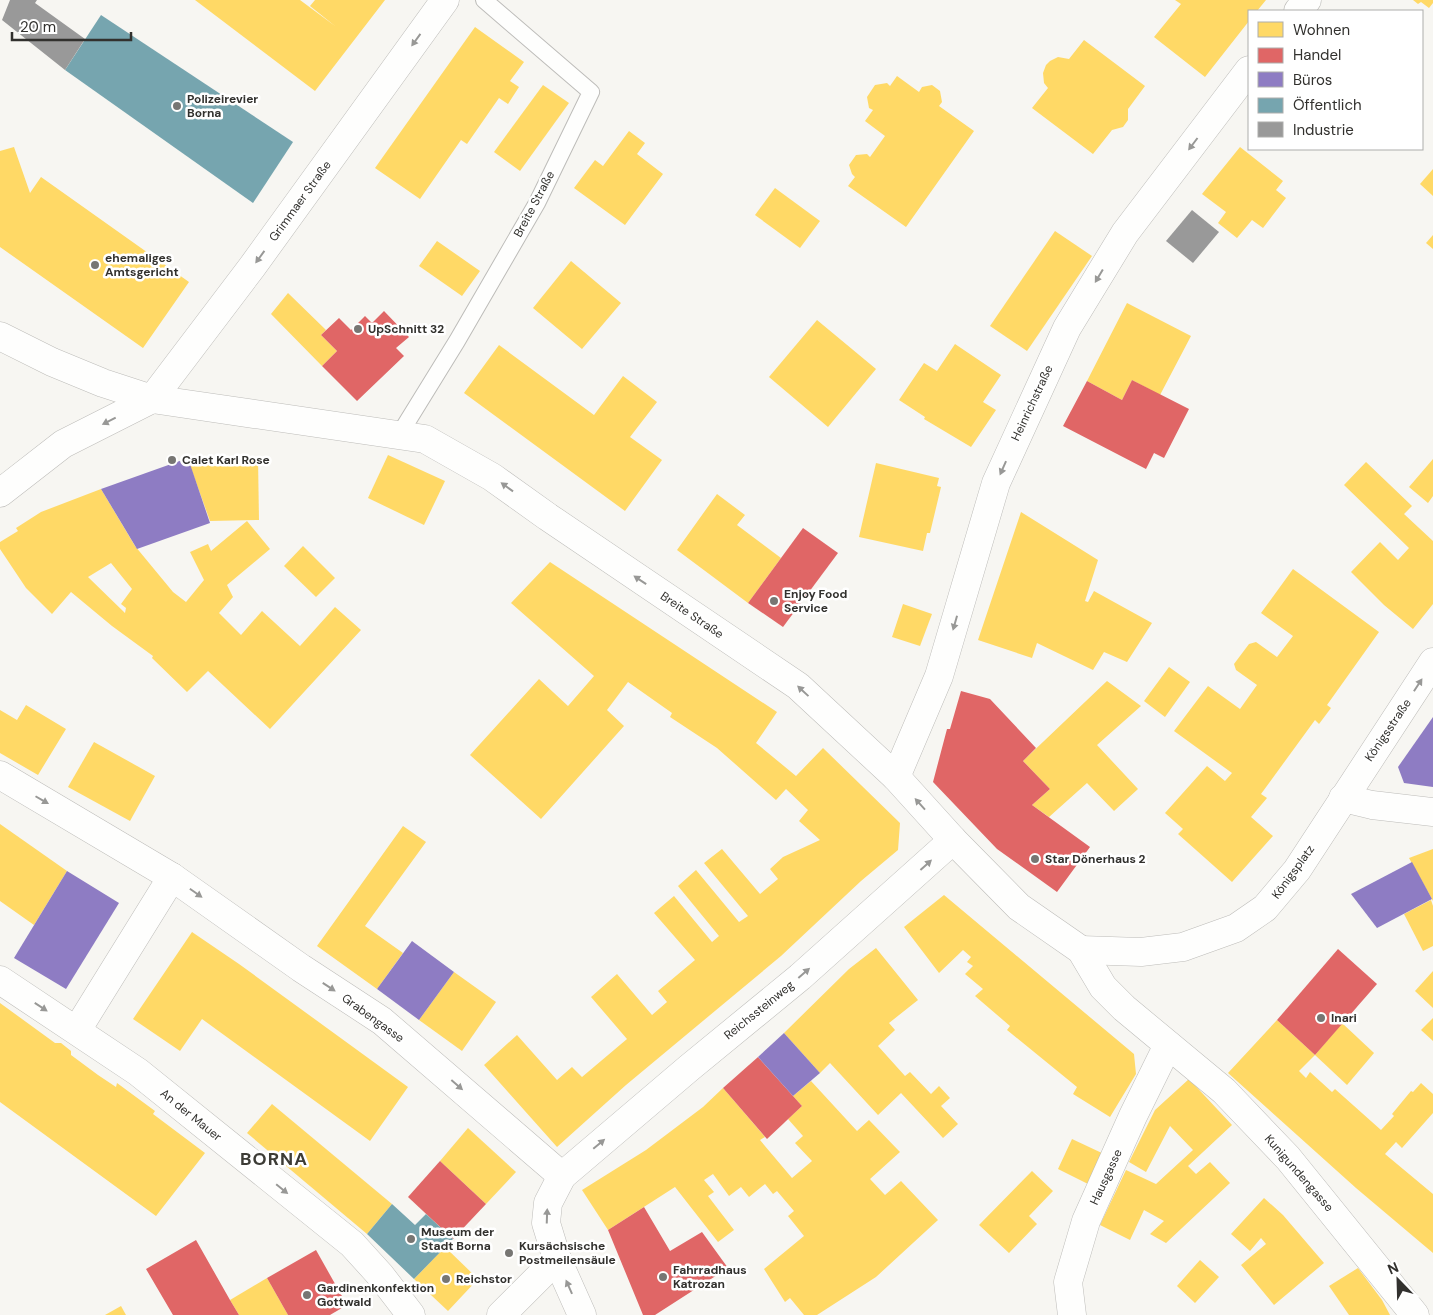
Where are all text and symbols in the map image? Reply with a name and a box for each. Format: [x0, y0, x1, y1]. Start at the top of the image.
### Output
scale bar [12, 10, 131, 42]
legend [1248, 10, 1423, 150]
text: 20 m [20, 17, 56, 37]
text: Wohnen [1293, 20, 1350, 40]
one-way arrow [411, 33, 421, 46]
text: Handel [1293, 45, 1341, 65]
text: Büros [1293, 70, 1332, 90]
place label: Polizeirevier Borna [187, 91, 258, 121]
text: Öffentlich [1293, 95, 1362, 115]
marker: Polizeirevier Borna [171, 100, 183, 112]
text: Industrie [1293, 120, 1354, 140]
one-way arrow [1187, 137, 1198, 150]
street label: Grimmaer Straße [265, 157, 335, 245]
street label: Breite Straße [510, 168, 558, 240]
place label: ehemaliges Amtsgericht [105, 250, 179, 280]
one-way arrow [255, 250, 265, 263]
marker: ehemaliges Amtsgericht [89, 259, 101, 271]
one-way arrow [1094, 270, 1103, 283]
place label: UpSchnitt 32 [368, 321, 444, 337]
marker: UpSchnitt 32 [352, 323, 364, 335]
street label: Heinrichstraße [1007, 362, 1057, 443]
one-way arrow [102, 417, 116, 425]
place label: Calet Karl Rose [182, 452, 270, 468]
marker: Calet Karl Rose [166, 454, 178, 466]
one-way arrow [998, 461, 1006, 475]
one-way arrow [501, 482, 514, 493]
one-way arrow [634, 575, 647, 585]
place label: Enjoy Food Service [784, 586, 848, 616]
street label: Breite Straße [657, 588, 727, 642]
marker: Enjoy Food Service [768, 595, 780, 607]
one-way arrow [950, 616, 958, 631]
one-way arrow [1413, 678, 1423, 691]
one-way arrow [798, 685, 810, 697]
street label: Königsstraße [1361, 695, 1415, 764]
one-way arrow [35, 796, 49, 804]
one-way arrow [915, 798, 926, 810]
street label: Königsplatz [1268, 842, 1318, 902]
place label: Star Dönerhaus 2 [1045, 851, 1146, 867]
marker: Star Dönerhaus 2 [1029, 853, 1041, 865]
one-way arrow [919, 859, 932, 870]
one-way arrow [189, 888, 203, 898]
one-way arrow [798, 967, 810, 979]
street label: Reichssteinweg [721, 977, 798, 1043]
one-way arrow [322, 982, 336, 991]
street label: Grabengasse [339, 990, 408, 1046]
one-way arrow [34, 1002, 47, 1011]
place label: Inari [1331, 1010, 1357, 1026]
marker: Inari [1315, 1012, 1327, 1024]
one-way arrow [451, 1080, 464, 1091]
street label: An der Mauer [157, 1085, 226, 1145]
street label: Kunigundengasse [1261, 1131, 1337, 1215]
one-way arrow [592, 1139, 605, 1150]
street label: Hausgasse [1086, 1146, 1126, 1207]
district label: BORNA [240, 1147, 308, 1171]
one-way arrow [275, 1183, 288, 1194]
one-way arrow [543, 1208, 551, 1224]
place label: Museum der Stadt Borna [421, 1224, 494, 1254]
marker: Museum der Stadt Borna [405, 1233, 417, 1245]
place label: Kursächsische Postmeilensäule [519, 1238, 616, 1268]
marker: Kursächsische Postmeilensäule [503, 1247, 515, 1259]
north arrow [1373, 1255, 1423, 1305]
text: N [1385, 1258, 1401, 1278]
place label: Fahrradhaus Katrozan [673, 1262, 747, 1292]
place label: Reichstor [456, 1271, 512, 1287]
marker: Fahrradhaus Katrozan [657, 1271, 669, 1283]
marker: Reichstor [440, 1273, 452, 1285]
place label: Gardinenkonfektion Gottwald [317, 1280, 434, 1310]
one-way arrow [565, 1280, 573, 1294]
marker: Gardinenkonfektion Gottwald [301, 1289, 313, 1301]

